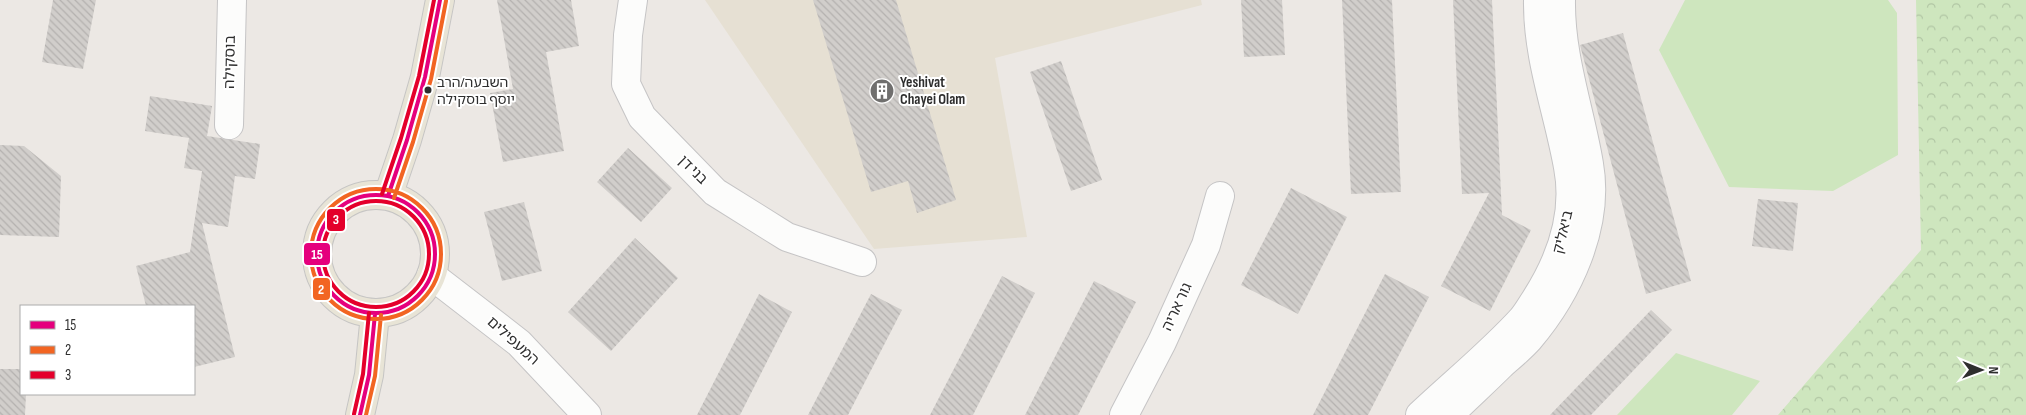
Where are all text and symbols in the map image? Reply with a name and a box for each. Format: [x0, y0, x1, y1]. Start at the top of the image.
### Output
street label: בוסקילה [220, 35, 240, 89]
place label: Yeshivat Chayei Olam [900, 73, 965, 109]
place label: השבעה/הרב יוסף בוסקילה [437, 74, 515, 108]
building icon: Yeshivat Chayei Olam [869, 78, 895, 104]
marker: השבעה/הרב יוסף בוסקילה [423, 85, 433, 95]
street label: בני דן [674, 151, 712, 189]
line badge: 3 [326, 208, 346, 232]
street label: ביאליק [1548, 208, 1578, 256]
text: 3 [333, 211, 339, 228]
line badge: 15 [303, 242, 331, 266]
text: 15 [311, 246, 323, 263]
line badge: 2 [312, 277, 331, 301]
street label: גור אריה [1158, 280, 1197, 334]
text: 2 [318, 281, 324, 298]
legend [20, 305, 195, 395]
street label: המעפילים [483, 313, 543, 369]
text: 15 [65, 316, 76, 335]
text: 2 [65, 341, 71, 360]
north arrow [1956, 345, 2006, 395]
text: 3 [65, 366, 71, 385]
text: N [1985, 366, 2002, 374]

